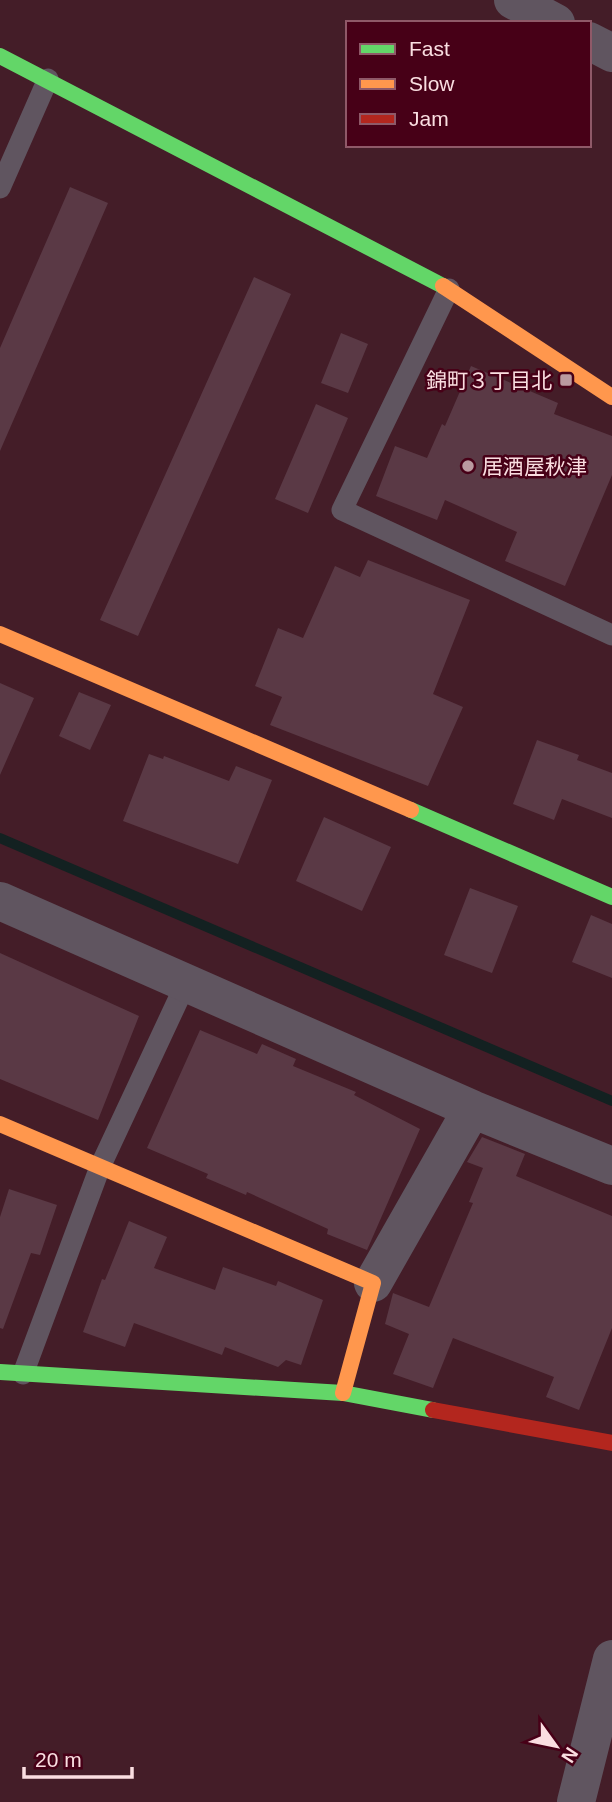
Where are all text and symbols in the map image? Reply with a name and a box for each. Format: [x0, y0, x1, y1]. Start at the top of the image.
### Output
legend [346, 21, 591, 147]
text: Fast [409, 37, 450, 60]
text: Slow [409, 72, 455, 95]
text: Jam [409, 107, 449, 130]
place label: 錦町３丁目北 [426, 369, 552, 392]
marker: 錦町３丁目北 [558, 372, 574, 388]
place label: 居酒屋秋津 [482, 455, 587, 478]
marker: 居酒屋秋津 [460, 458, 476, 474]
north arrow [521, 1711, 591, 1781]
scale bar [24, 1736, 133, 1780]
text: N [557, 1744, 582, 1766]
text: 20 m [35, 1748, 82, 1771]

